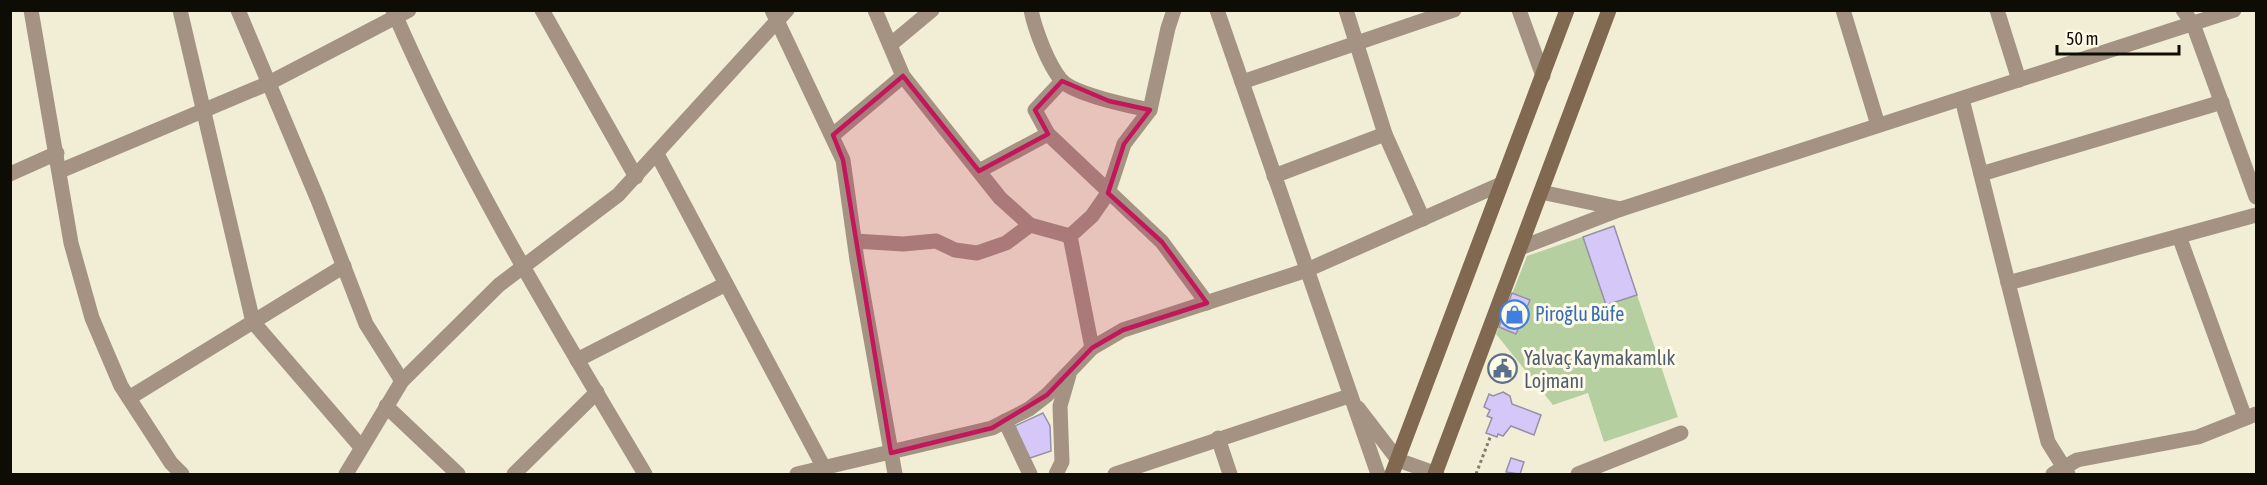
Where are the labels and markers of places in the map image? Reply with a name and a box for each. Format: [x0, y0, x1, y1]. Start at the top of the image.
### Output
shop icon: Piroğlu Büfe [1498, 298, 1530, 330]
place label: Piroğlu Büfe [1535, 302, 1624, 325]
place label: Yalvaç Kaymakamlık Lojmanı [1524, 346, 1676, 392]
public building icon: Yalvaç Kaymakamlık Lojmanı [1487, 353, 1519, 385]

